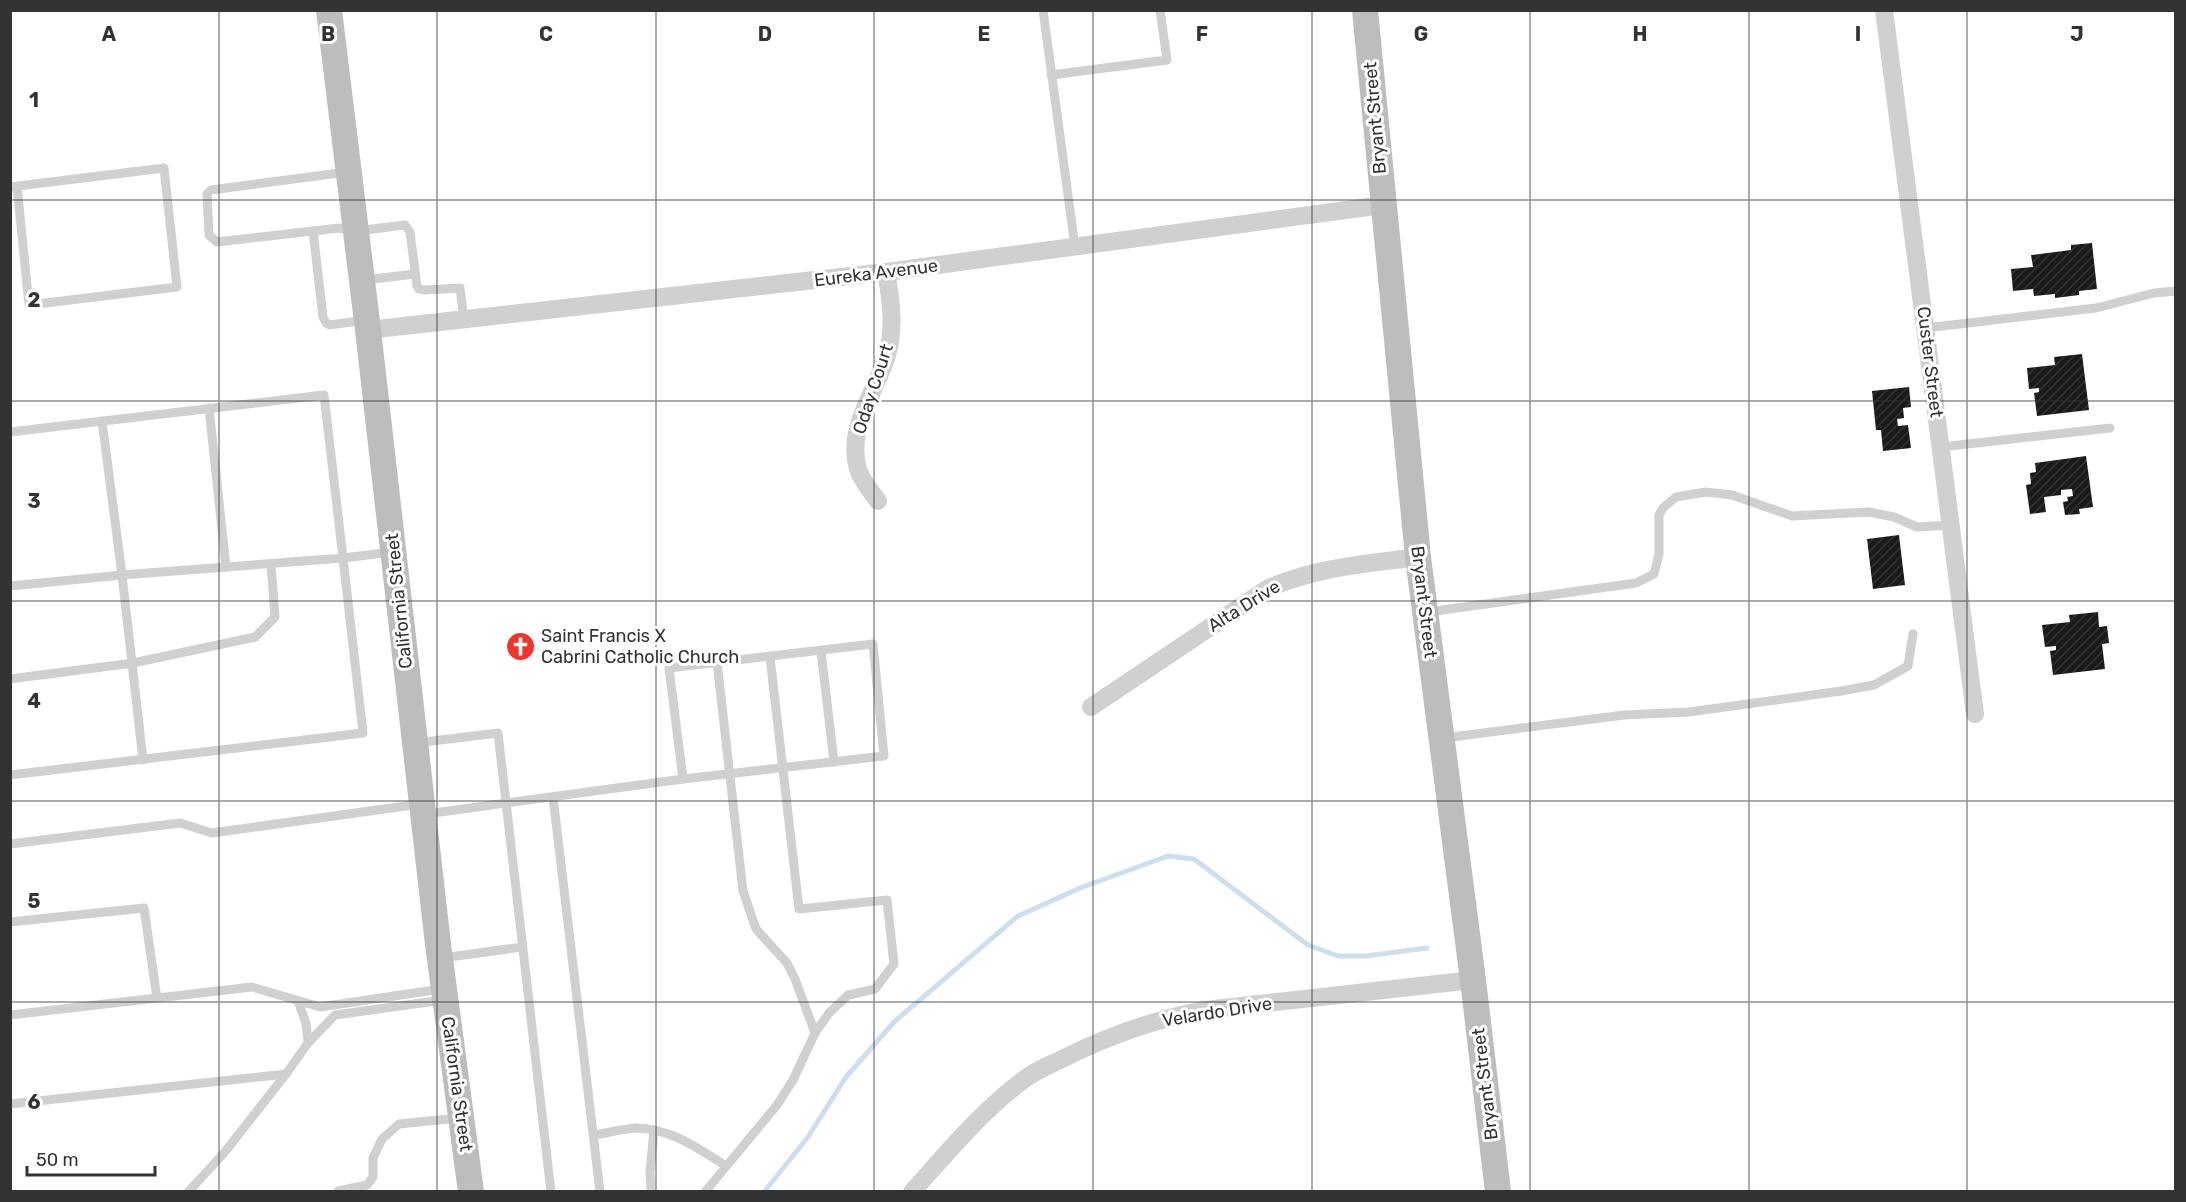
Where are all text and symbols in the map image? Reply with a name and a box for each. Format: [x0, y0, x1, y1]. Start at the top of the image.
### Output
text: A [102, 22, 117, 46]
text: B [321, 22, 335, 46]
text: C [539, 22, 553, 46]
text: D [758, 22, 772, 46]
text: E [978, 22, 990, 46]
text: F [1196, 22, 1208, 46]
text: G [1414, 22, 1428, 46]
text: H [1633, 22, 1647, 46]
text: I [1855, 22, 1861, 46]
text: J [2070, 22, 2084, 46]
street label: Bryant Street [1359, 61, 1391, 175]
text: 1 [29, 88, 39, 112]
street label: Eureka Avenue [813, 255, 939, 291]
text: 2 [28, 288, 41, 312]
street label: Custer Street [1912, 305, 1948, 419]
street label: Oday Court [848, 341, 898, 437]
text: 3 [27, 489, 41, 513]
street label: California Street [381, 532, 417, 670]
street label: Bryant Street [1406, 545, 1442, 659]
street label: Alta Drive [1204, 575, 1284, 637]
place label: Saint Francis X Cabrini Catholic Church [541, 625, 739, 668]
church icon: Saint Francis X Cabrini Catholic Church [504, 630, 536, 662]
text: 4 [27, 689, 41, 713]
text: 5 [28, 889, 41, 913]
street label: Velardo Drive [1161, 992, 1273, 1032]
street label: California Street [437, 1015, 477, 1153]
street label: Bryant Street [1467, 1027, 1503, 1141]
text: 6 [27, 1090, 41, 1114]
scale bar [27, 1139, 154, 1177]
text: 50 m [36, 1149, 79, 1171]

